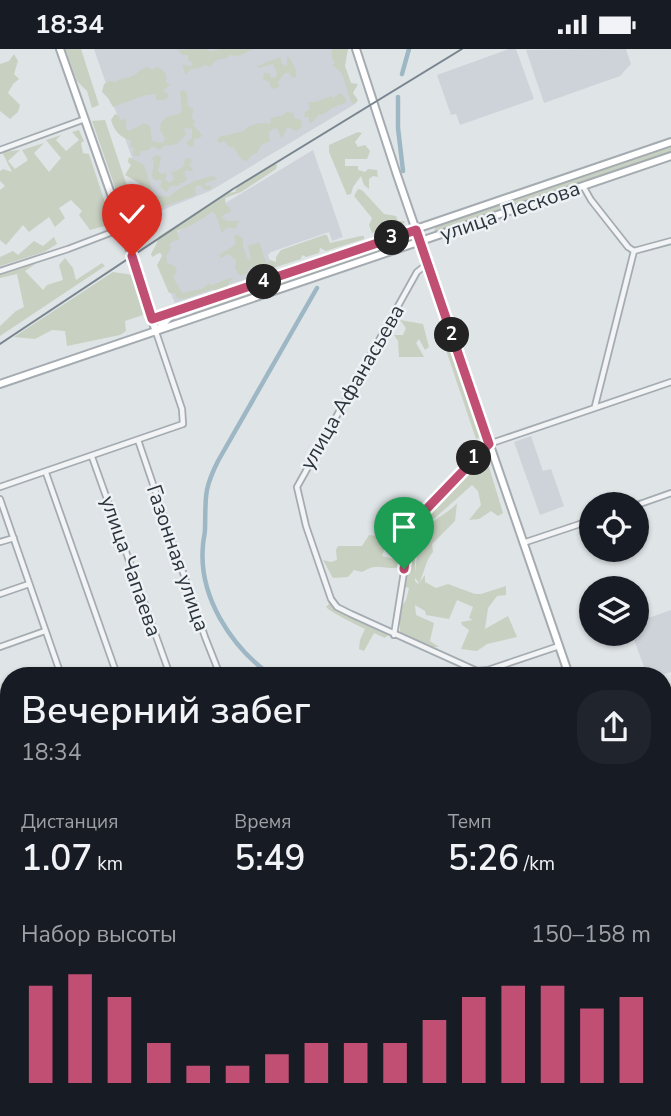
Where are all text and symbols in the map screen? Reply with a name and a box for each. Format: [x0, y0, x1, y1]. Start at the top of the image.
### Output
text: 18:34 [35, 7, 104, 42]
street label: улица Лескова [436, 174, 584, 248]
pin [102, 184, 162, 256]
icon: check [113, 195, 151, 233]
pin: 3 [374, 221, 410, 255]
text: 3 [386, 224, 397, 250]
pin: 4 [246, 265, 282, 299]
text: 4 [258, 268, 269, 294]
street label: улица Афанасьева [293, 299, 411, 475]
pin: 2 [434, 317, 470, 353]
text: 2 [446, 321, 457, 347]
pin: 1 [456, 441, 491, 475]
text: 1 [468, 444, 479, 470]
street label: Газонная улица [140, 481, 216, 635]
street label: улица Чапаева [94, 492, 168, 640]
map controls [579, 492, 649, 646]
button: locate [579, 492, 649, 562]
pin [374, 497, 434, 569]
icon: arrive [385, 508, 423, 546]
button: layers [579, 576, 649, 646]
text: Вечерний забег [21, 685, 310, 736]
button: share [577, 690, 651, 764]
text: 18:34 [21, 737, 81, 768]
text: Дистанция [21, 809, 118, 835]
text: Время [234, 809, 292, 835]
text: Темп [448, 809, 492, 835]
text: 1.07 [21, 835, 92, 882]
text: 5:49 [234, 835, 306, 882]
text: 5:26 [448, 835, 519, 882]
text: km [92, 851, 123, 877]
text: /km [519, 851, 555, 877]
text: Набор высоты [21, 919, 177, 950]
text: 150–158 m [531, 919, 651, 950]

